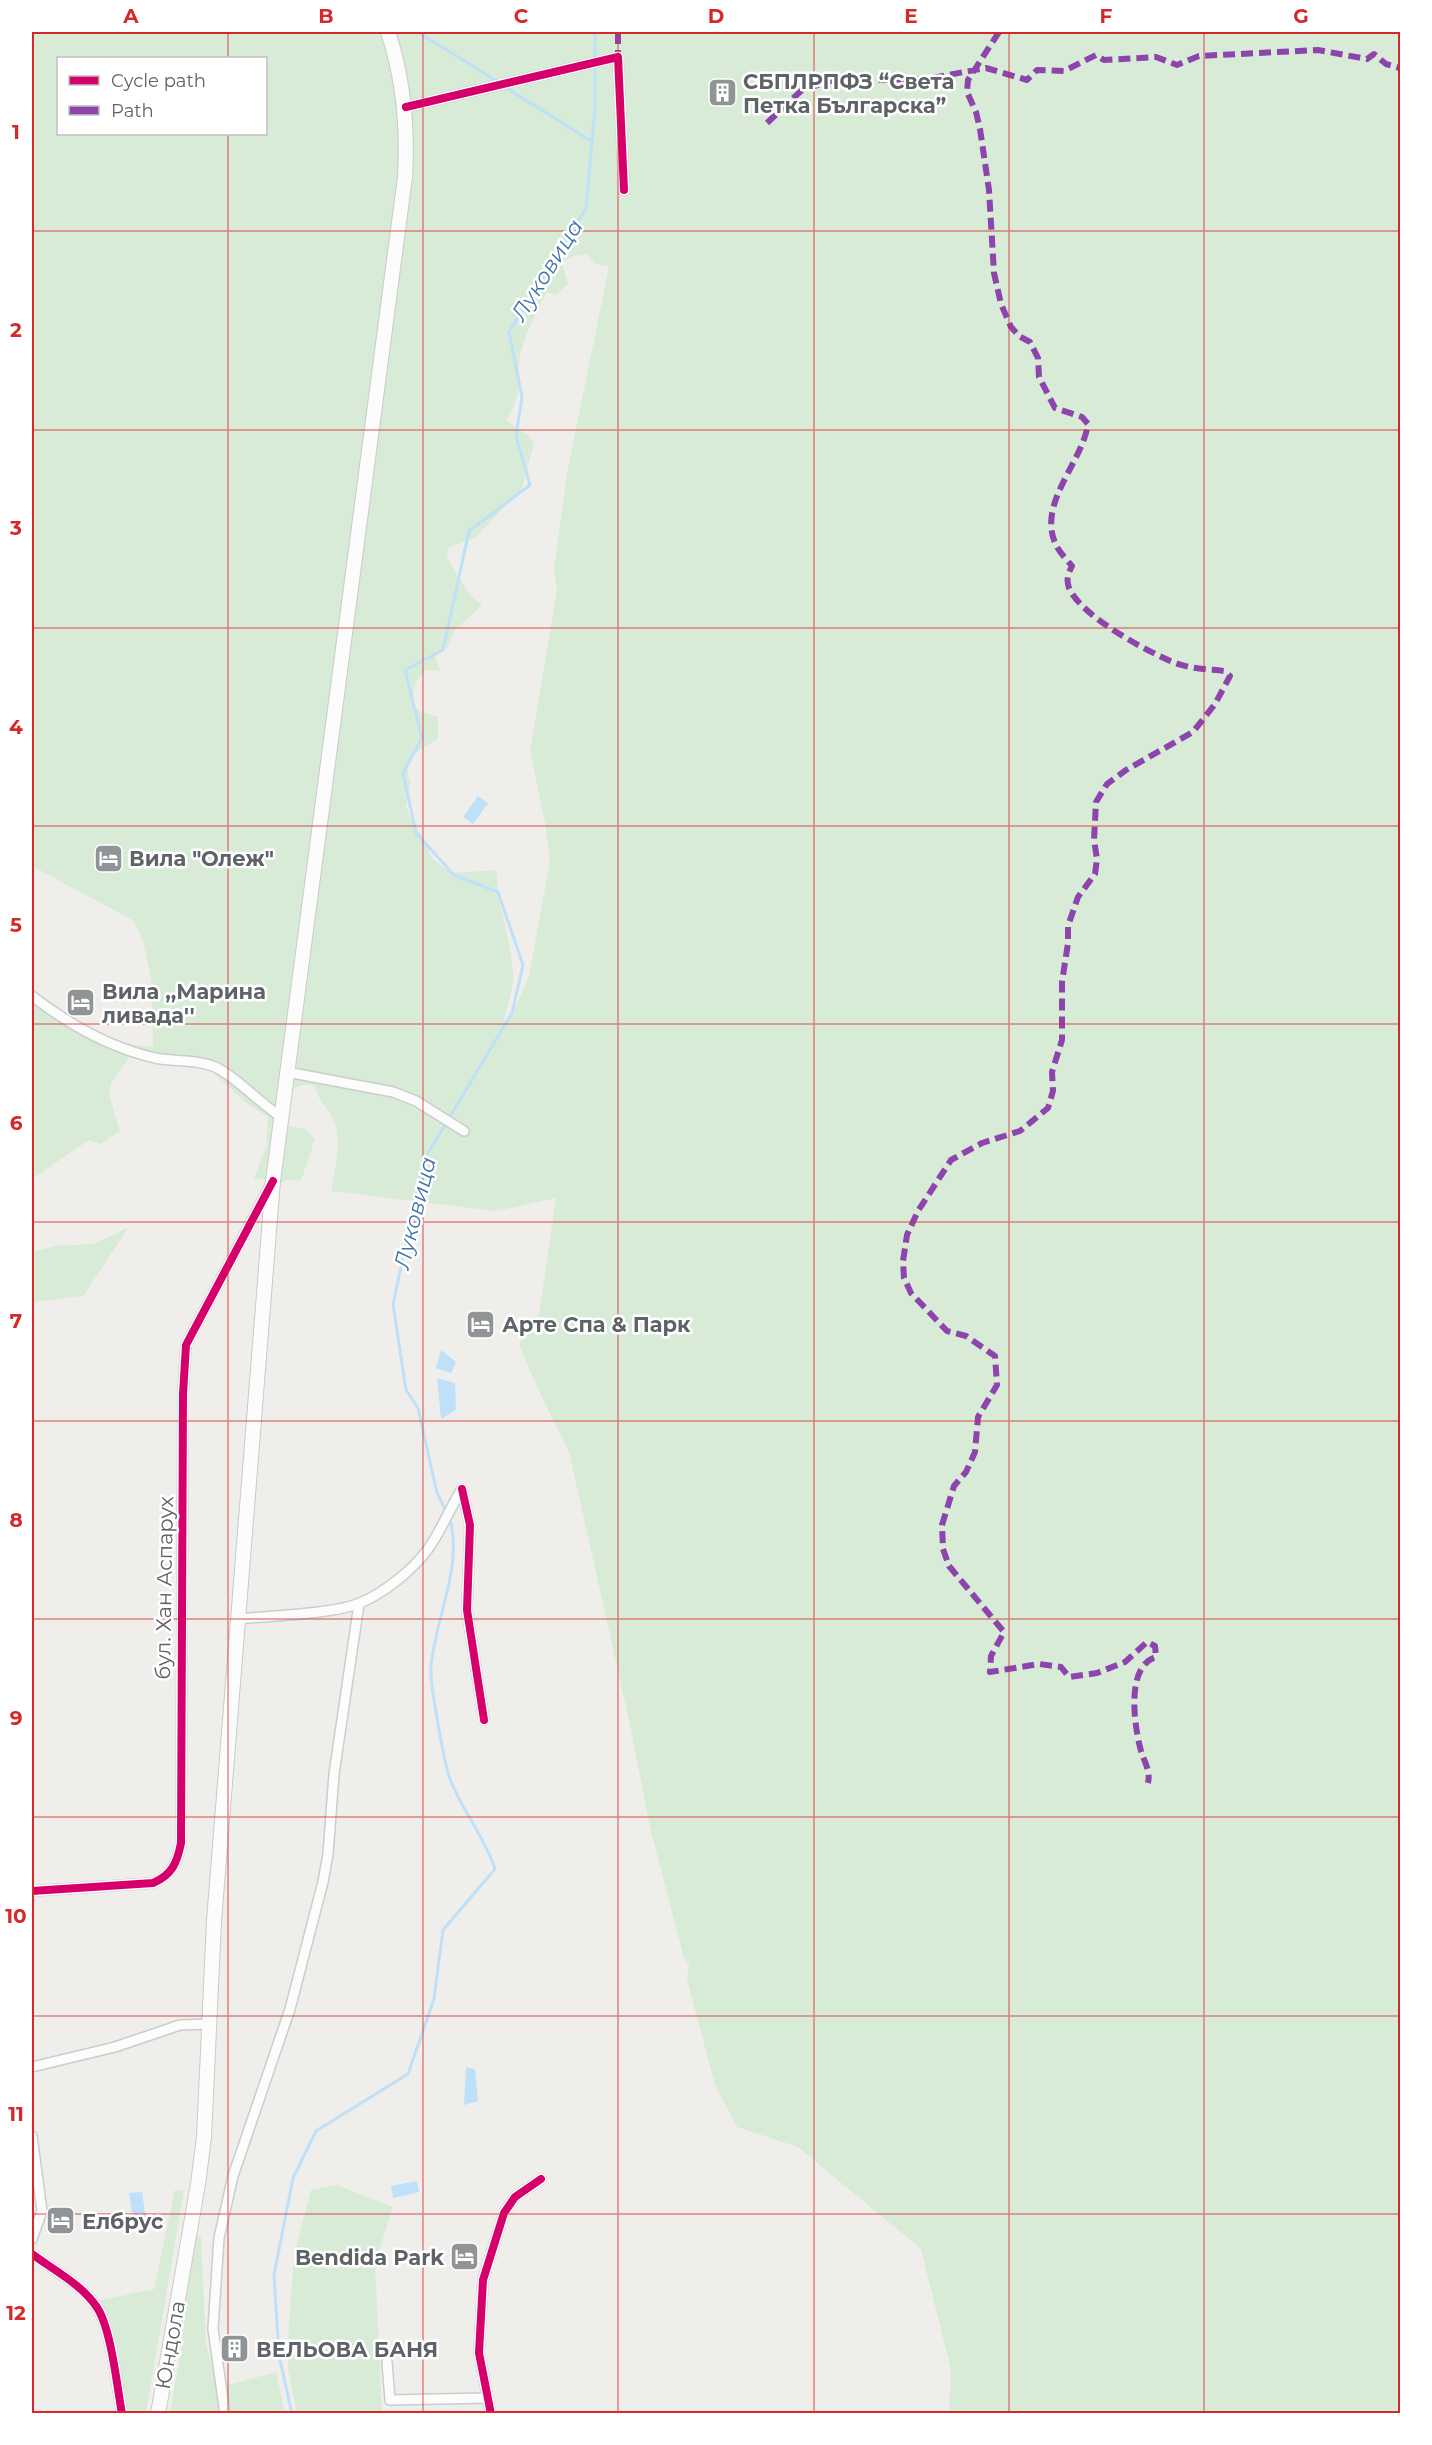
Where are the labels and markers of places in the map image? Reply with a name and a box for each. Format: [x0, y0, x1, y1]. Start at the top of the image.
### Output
place label: СБПЛРПФЗ “Света Петка Българска” [743, 69, 954, 118]
building icon: СБПЛРПФЗ “Света Петка Българска” [706, 77, 738, 109]
hotel icon: Вила "Олеж" [92, 842, 124, 874]
place label: Вила "Олеж" [129, 846, 274, 871]
place label: Вила ,,Марина ливада'' [102, 979, 266, 1028]
hotel icon: Вила ,,Марина ливада'' [65, 987, 97, 1019]
hotel icon: Арте Спа & Парк [465, 1308, 497, 1340]
place label: Арте Спа & Парк [502, 1312, 691, 1337]
hotel icon: Елбрус [45, 2205, 77, 2237]
place label: Елбрус [82, 2209, 164, 2234]
hotel icon: Bendida Park [449, 2241, 481, 2273]
place label: Bendida Park [295, 2245, 444, 2270]
building icon: ВЕЛЬОВА БАНЯ [219, 2333, 251, 2365]
place label: ВЕЛЬОВА БАНЯ [256, 2337, 438, 2362]

